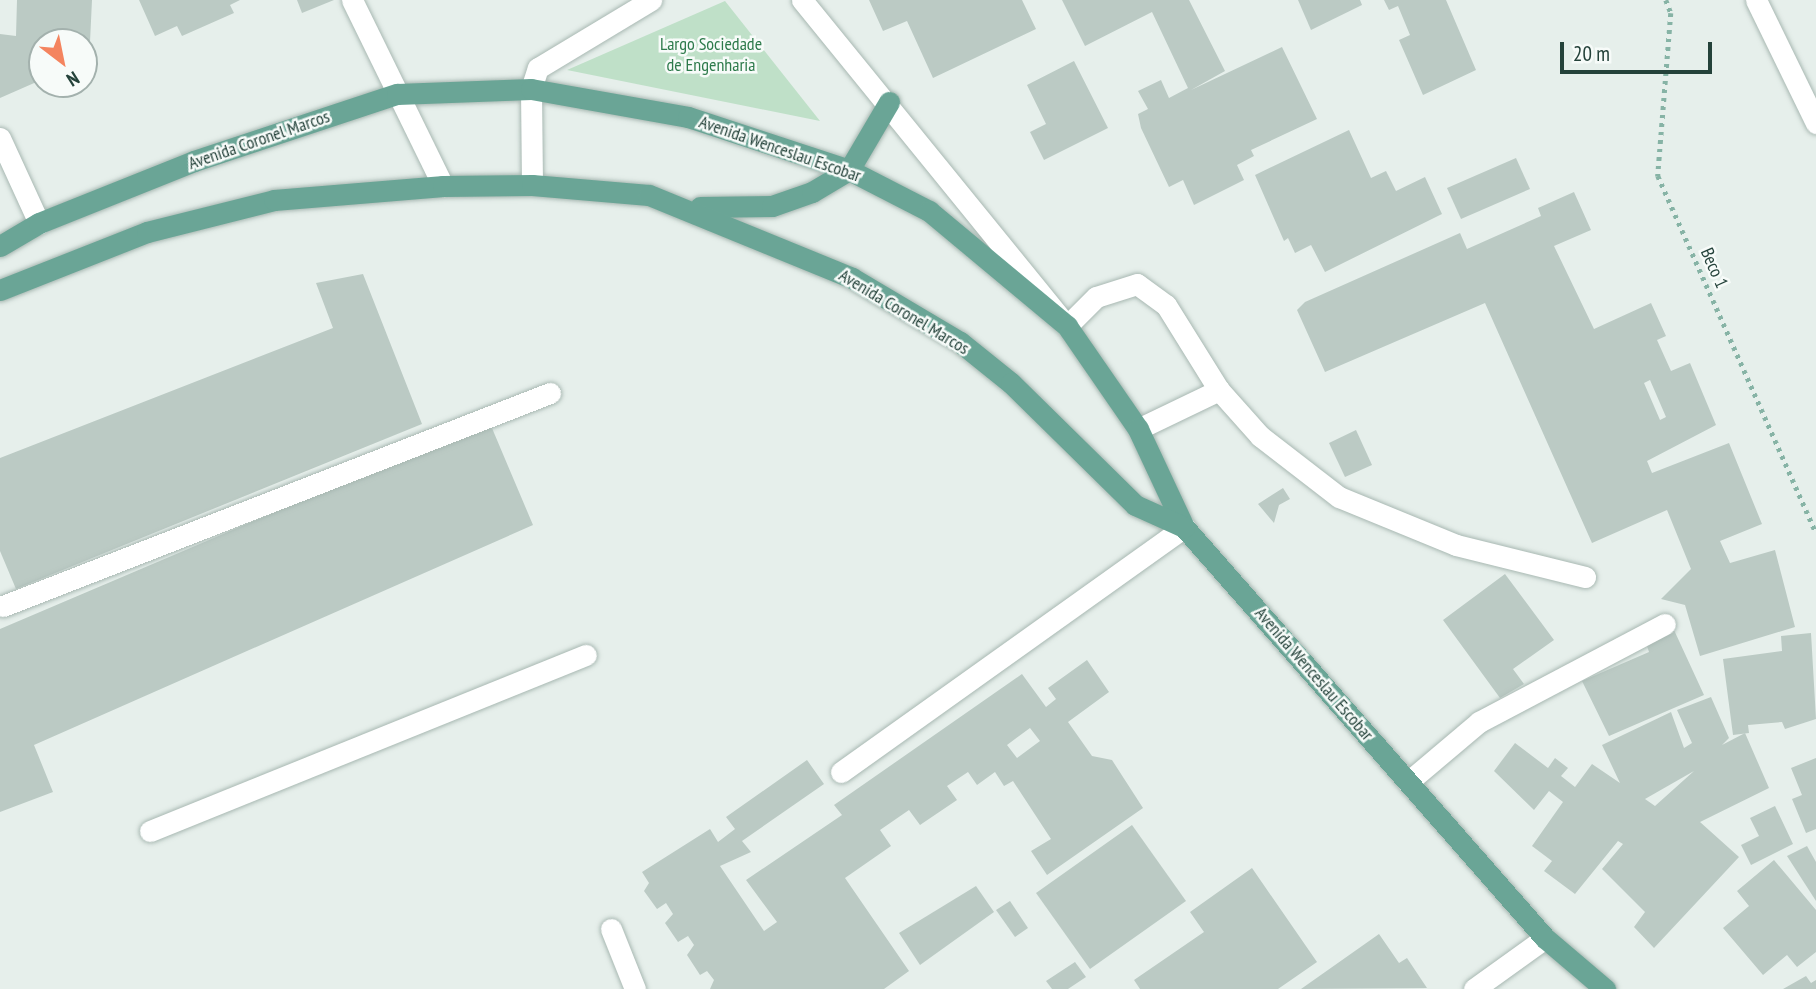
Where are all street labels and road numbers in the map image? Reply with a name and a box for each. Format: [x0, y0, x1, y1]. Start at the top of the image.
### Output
street label: Avenida Coronel Marcos [185, 106, 333, 174]
street label: Avenida Wenceslau Escobar [696, 111, 864, 187]
street label: Beco 1 [1696, 245, 1732, 291]
street label: Avenida Coronel Marcos [835, 265, 973, 359]
street label: Avenida Wenceslau Escobar [1250, 603, 1378, 745]

